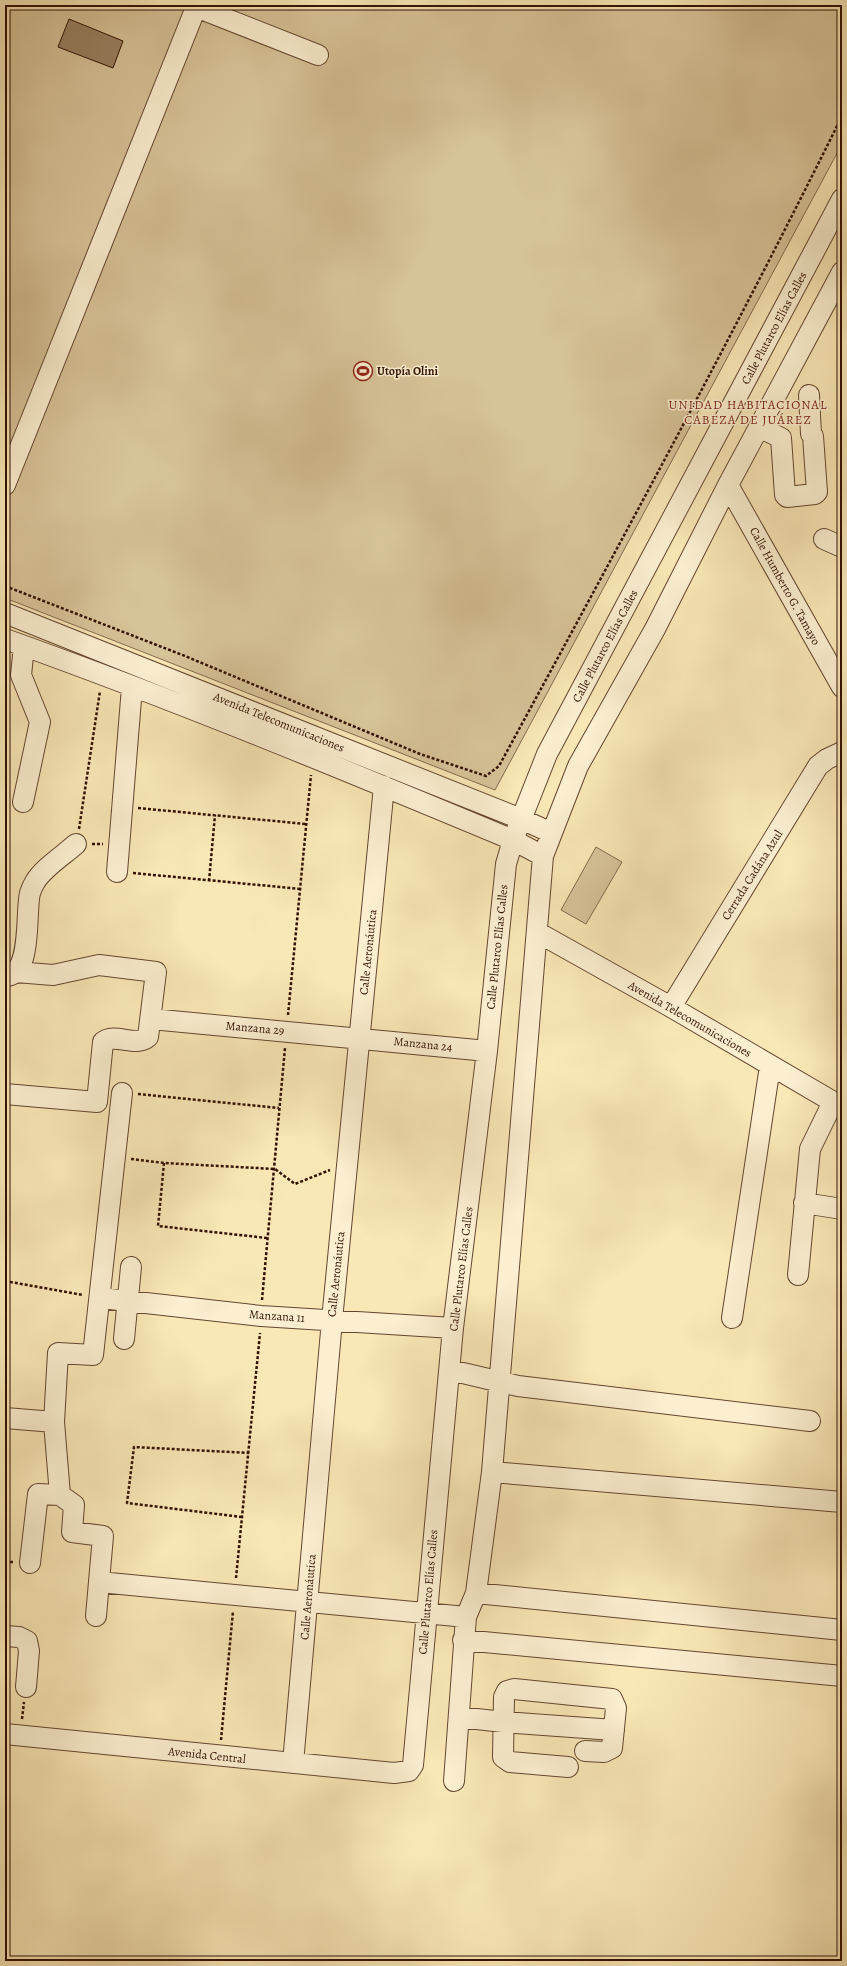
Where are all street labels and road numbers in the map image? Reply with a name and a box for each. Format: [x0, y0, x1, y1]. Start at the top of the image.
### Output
street label: Calle Plutarco Elías Calles [738, 269, 811, 387]
street label: Calle Humberto G. Tamayo [746, 524, 824, 648]
street label: Calle Plutarco Elías Calles [569, 587, 642, 705]
street label: Avenida Telecomunicaciones [210, 688, 347, 756]
street label: Cerrada Cadána Azul [718, 827, 786, 923]
street label: Calle Plutarco Elías Calles [482, 884, 512, 1010]
street label: Calle Aeronáutica [356, 908, 380, 996]
street label: Avenida Telecomunicaciones [624, 977, 755, 1061]
street label: Manzana 29 [225, 1017, 285, 1039]
street label: Manzana 24 [393, 1033, 454, 1055]
street label: Calle Plutarco Elías Calles [445, 1206, 477, 1332]
street label: Calle Aeronáutica [324, 1230, 348, 1318]
street label: Manzana 11 [248, 1306, 306, 1326]
street label: Calle Plutarco Elías Calles [415, 1529, 441, 1655]
street label: Calle Aeronáutica [296, 1553, 320, 1641]
street label: Avenida Central [166, 1743, 247, 1767]

